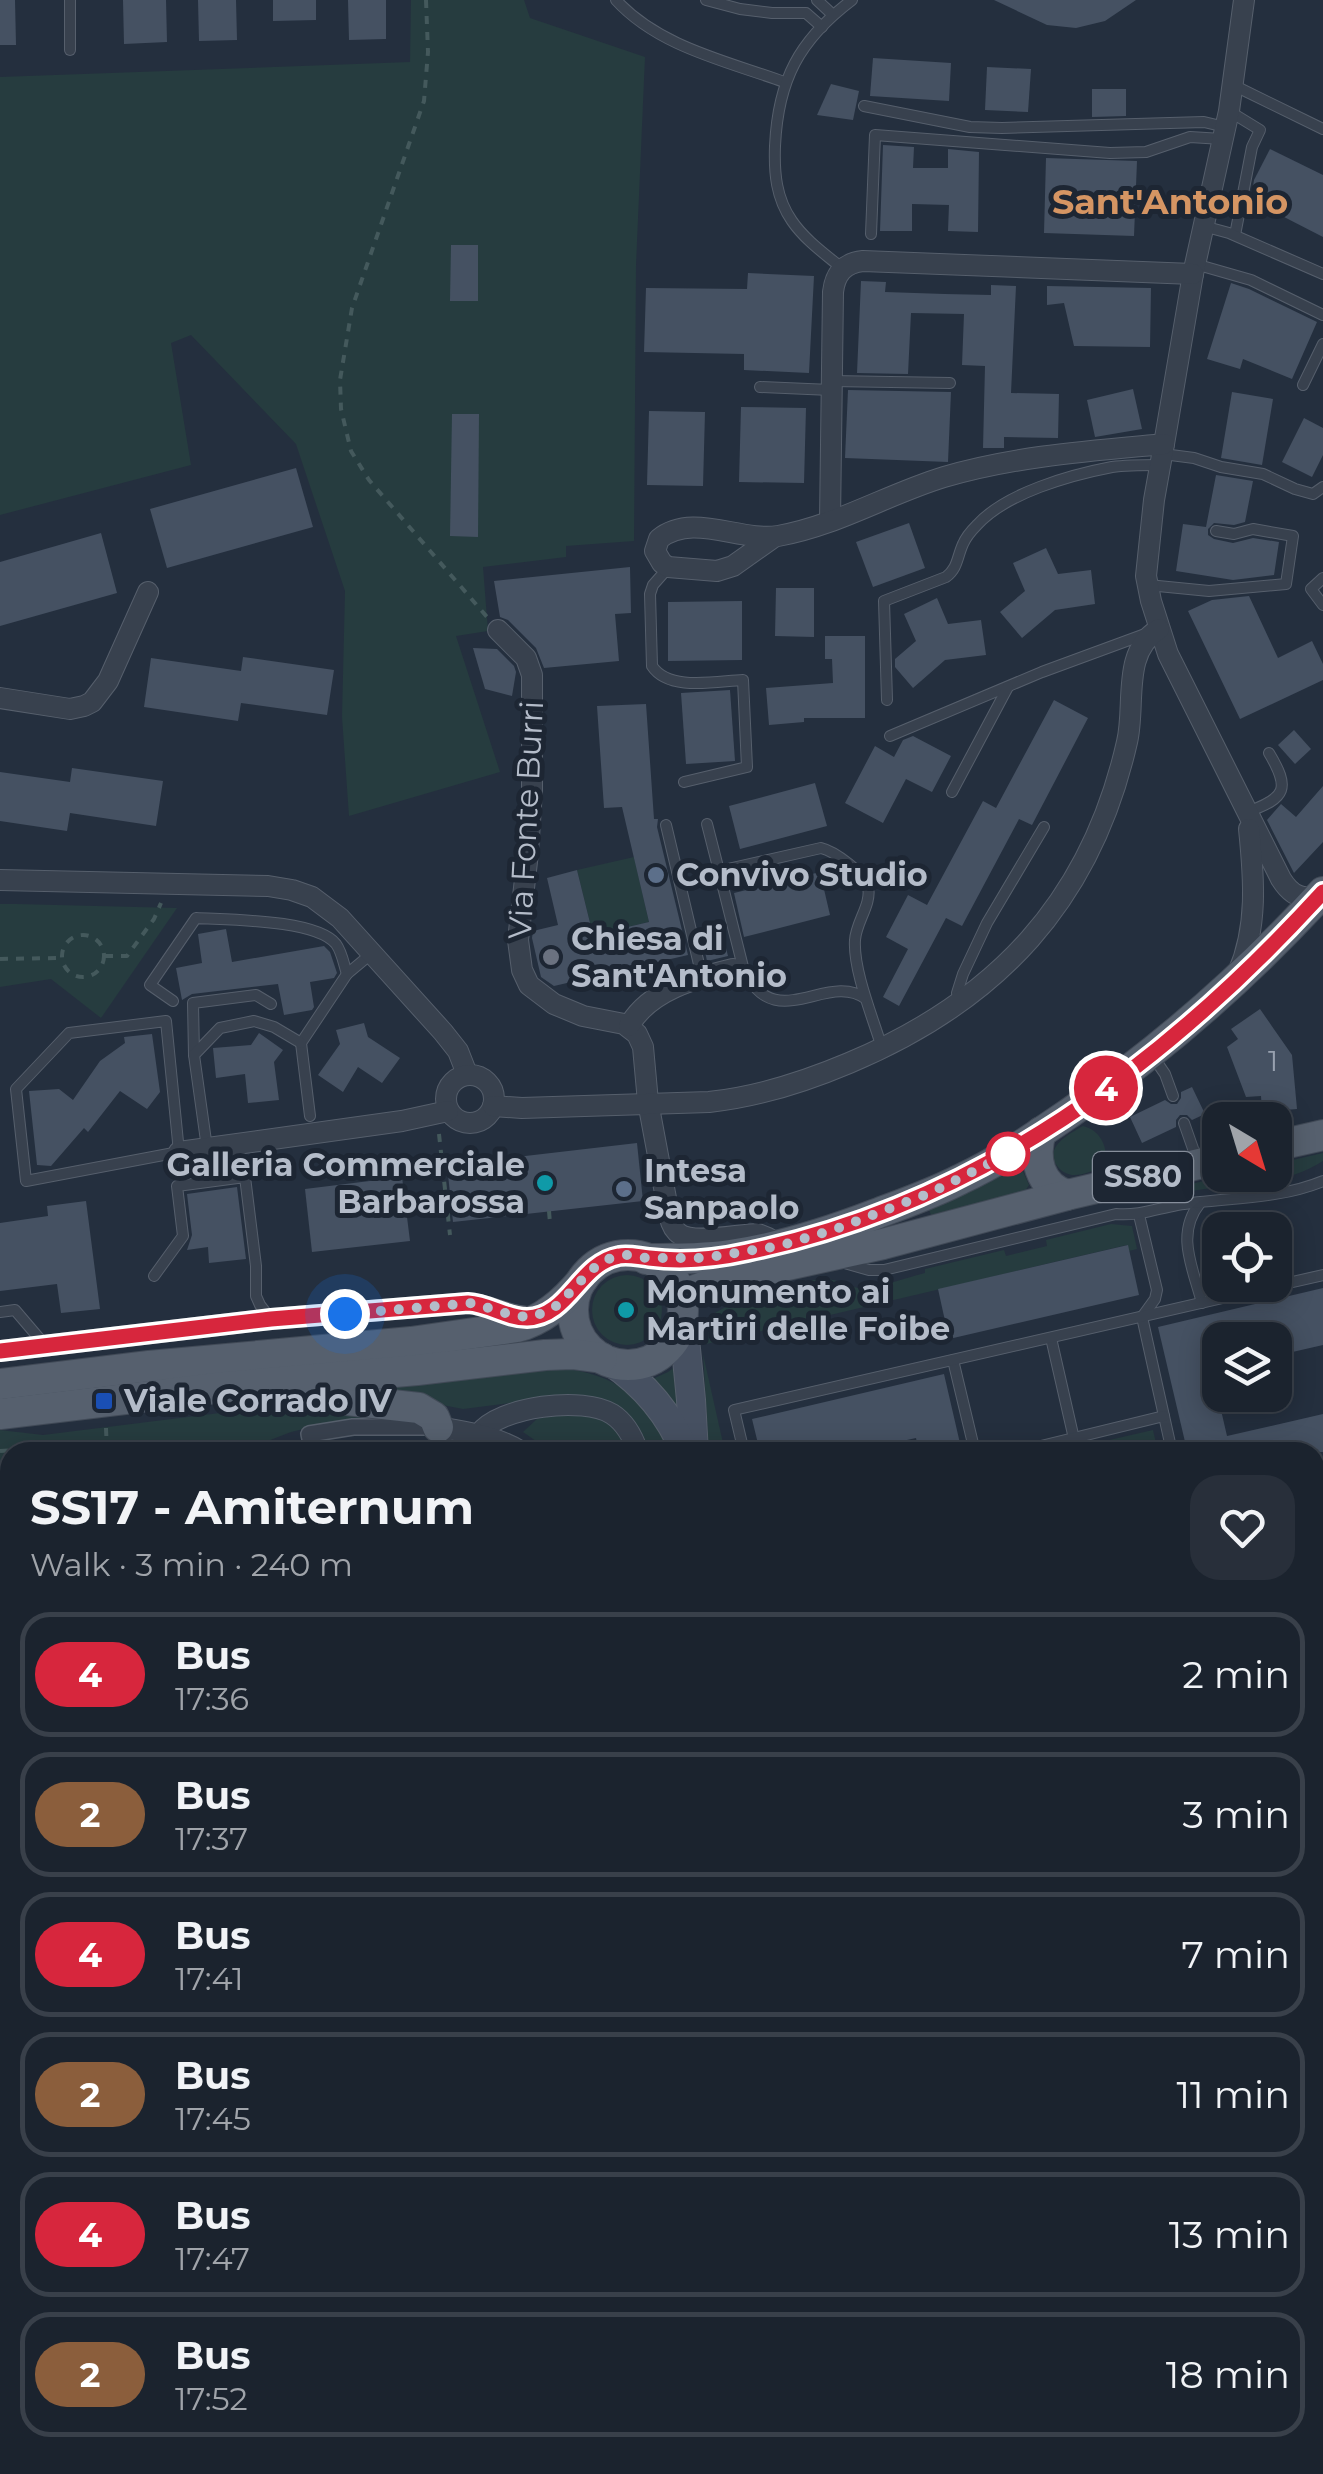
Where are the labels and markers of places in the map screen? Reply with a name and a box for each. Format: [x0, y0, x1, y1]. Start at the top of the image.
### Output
place label: Convivo Studio [676, 855, 928, 894]
marker: Convivo Studio [645, 864, 667, 886]
place label: Chiesa di Sant'Antonio [571, 919, 787, 995]
marker: Chiesa di Sant'Antonio [540, 946, 562, 968]
unlabelled marker [987, 1133, 1029, 1175]
place label: Galleria Commerciale Barbarossa [167, 1145, 525, 1221]
place label: Intesa Sanpaolo [644, 1151, 799, 1227]
marker: Galleria Commerciale Barbarossa [534, 1172, 556, 1194]
marker: Intesa Sanpaolo [613, 1178, 635, 1200]
place label: Monumento ai Martiri delle Foibe [646, 1272, 950, 1348]
marker: Monumento ai Martiri delle Foibe [615, 1299, 637, 1321]
place label: Viale Corrado IV [123, 1381, 393, 1420]
marker: Viale Corrado IV [93, 1390, 115, 1412]

